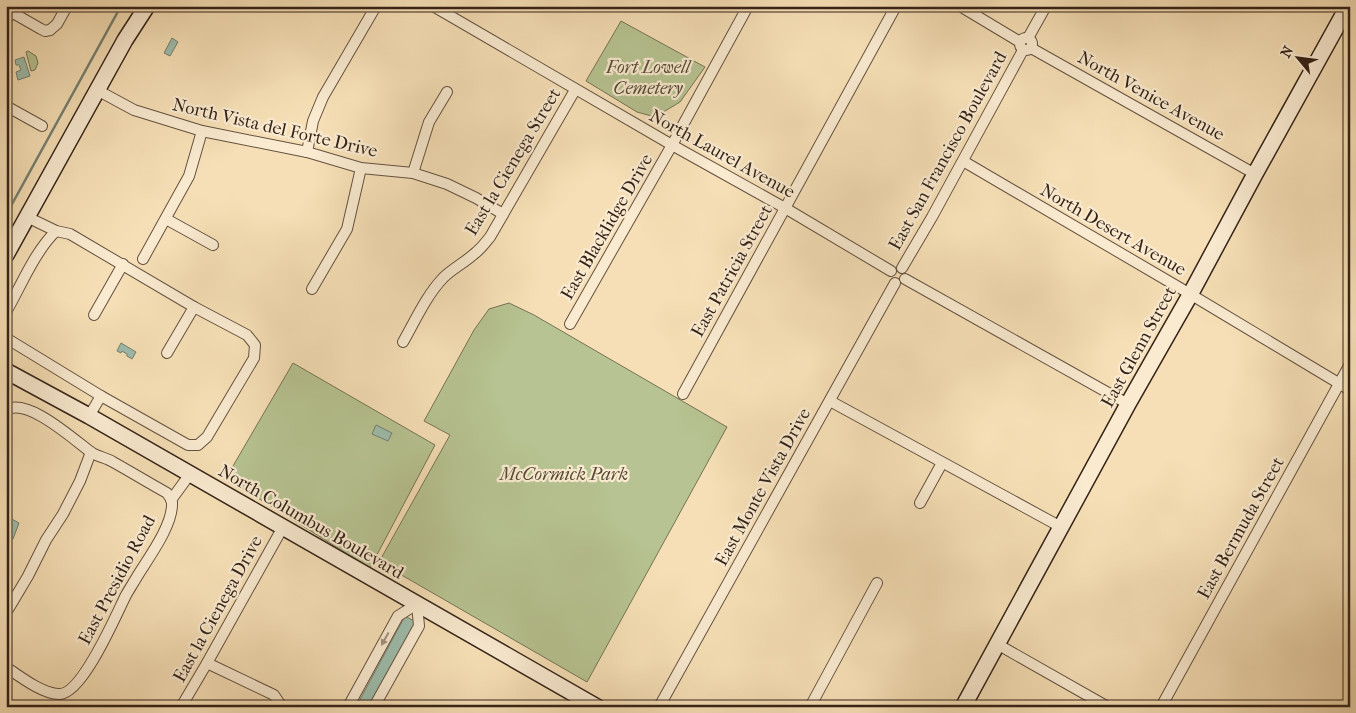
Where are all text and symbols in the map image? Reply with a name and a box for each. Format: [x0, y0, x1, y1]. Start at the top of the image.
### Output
north arrow [1274, 32, 1324, 82]
text: N [1277, 43, 1297, 61]
street label: North Venice Avenue [1074, 47, 1228, 145]
street label: East San Francisco Boulevard [885, 48, 1012, 254]
park label: Fort Lowell Cemetery [605, 57, 692, 99]
street label: East la Cienega Street [461, 84, 566, 239]
street label: North Vista del Forte Drive [170, 94, 380, 162]
street label: North Laurel Avenue [646, 105, 799, 203]
street label: East Blacklidge Drive [557, 150, 657, 304]
street label: North Desert Avenue [1036, 180, 1190, 280]
street label: East Patricia Street [687, 201, 777, 341]
street label: East Glenn Street [1097, 282, 1181, 411]
street label: East Monte Vista Drive [711, 404, 815, 570]
street label: East Bermuda Street [1193, 453, 1289, 603]
street label: North Columbus Boulevard [215, 460, 407, 584]
park label: McCormick Park [498, 464, 628, 485]
street label: East Presidio Road [74, 512, 160, 648]
street label: East la Cienega Drive [169, 532, 267, 686]
one-way arrow [381, 632, 390, 645]

